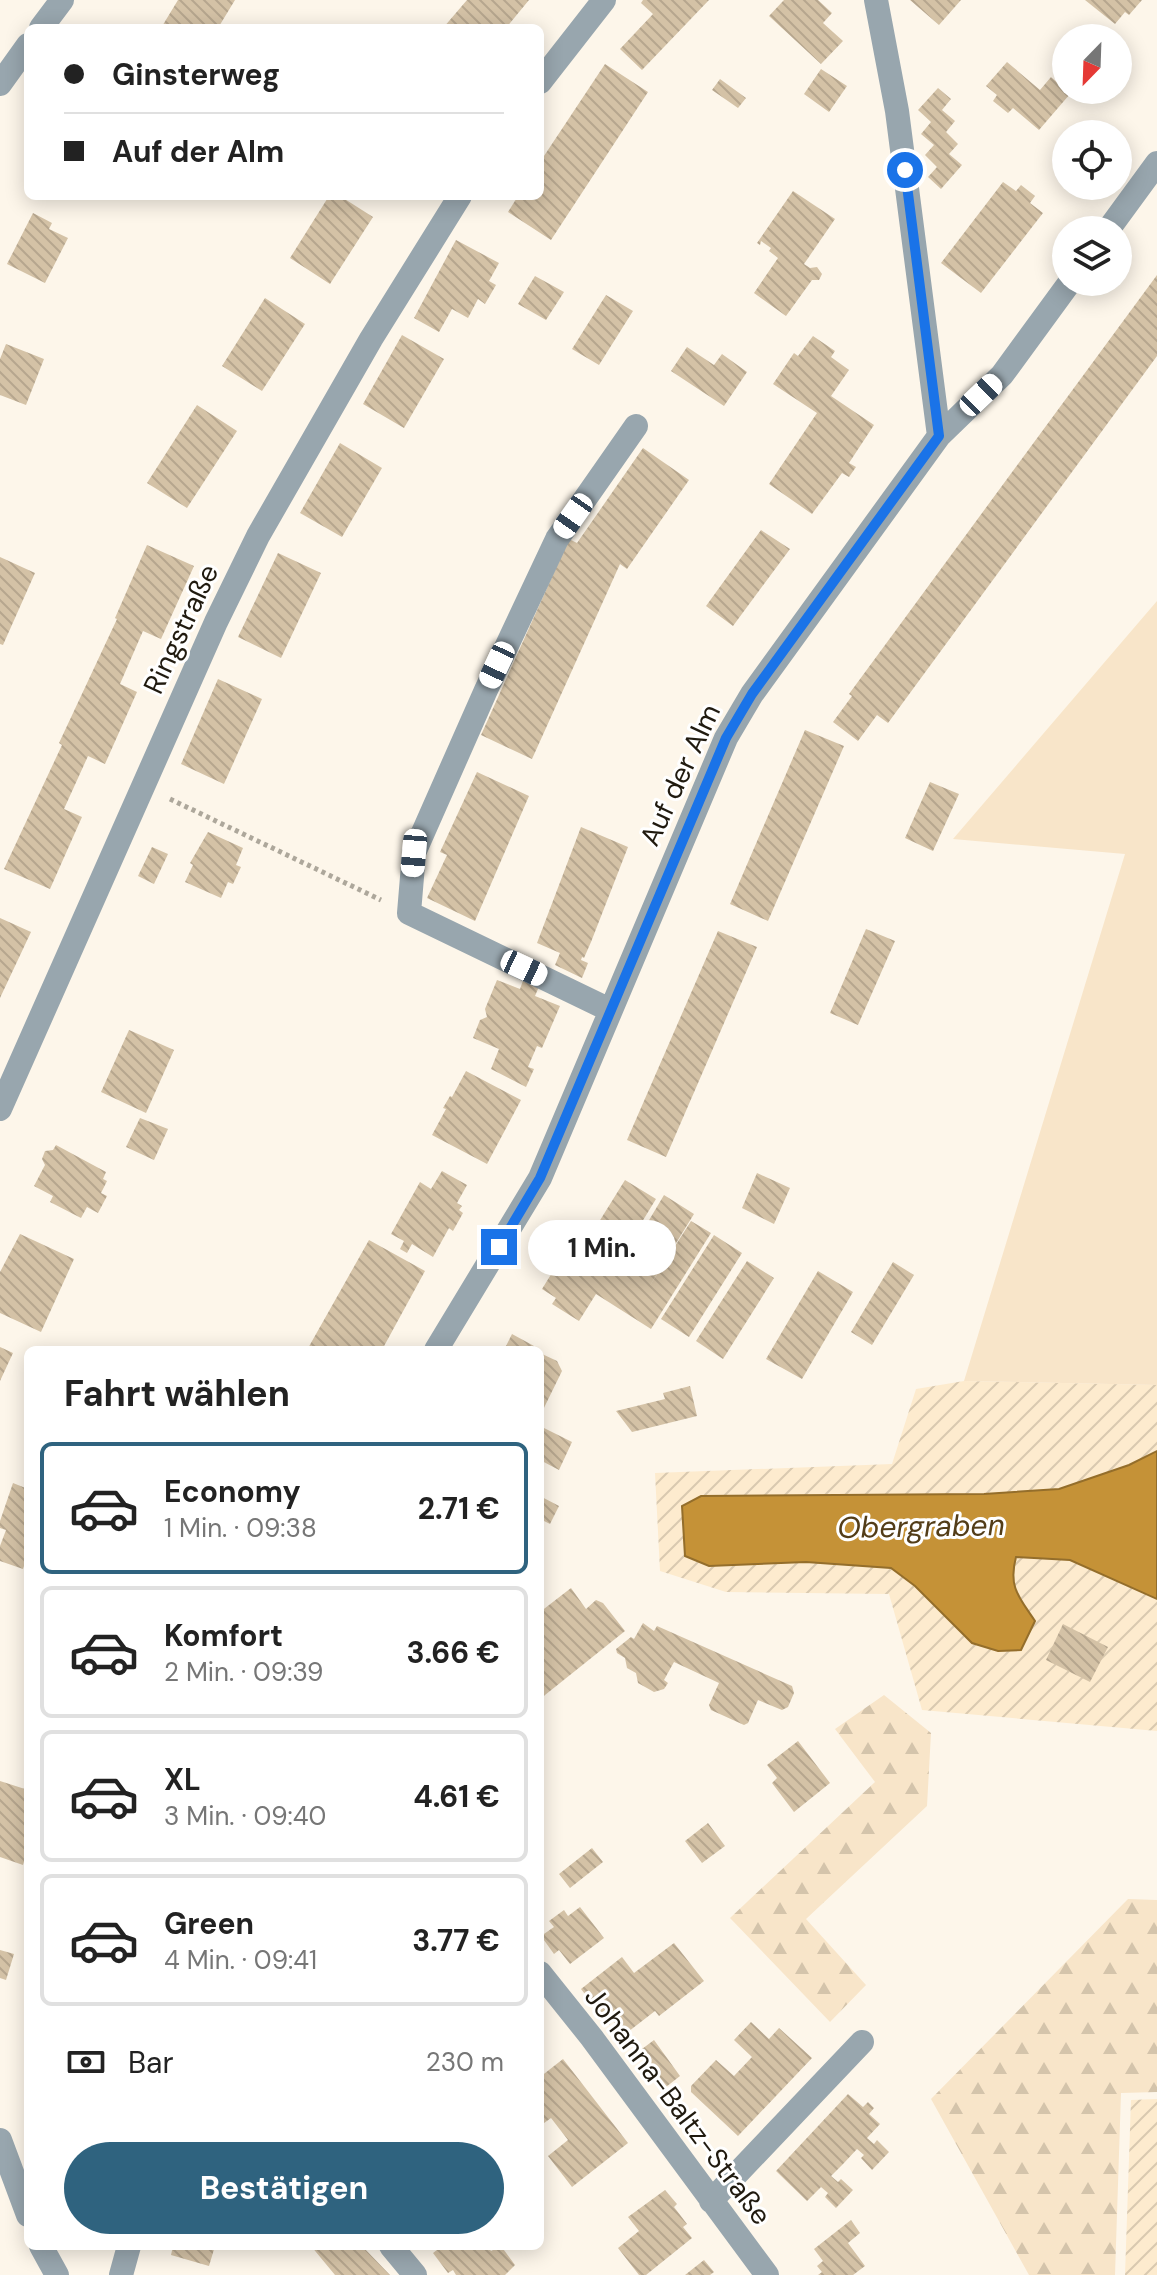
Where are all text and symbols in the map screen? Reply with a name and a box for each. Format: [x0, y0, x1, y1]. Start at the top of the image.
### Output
north arrow [1052, 24, 1132, 104]
map controls [1052, 24, 1132, 296]
text: Ginsterweg [112, 55, 280, 94]
button: locate [1052, 120, 1132, 200]
text: Auf der Alm [112, 132, 284, 171]
route start [887, 152, 923, 188]
button: layers [1052, 216, 1132, 296]
car [955, 370, 1007, 420]
car [549, 489, 597, 543]
street label: Ringstraße [135, 558, 227, 700]
car [476, 638, 518, 692]
street label: Auf der Alm [631, 698, 729, 852]
car [400, 828, 428, 878]
car [497, 947, 551, 989]
callout: 1 Min. [527, 1219, 675, 1275]
route end [481, 1229, 517, 1265]
text: 1 Min. [568, 1231, 636, 1265]
text: Fahrt wählen [64, 1370, 290, 1417]
icon: car [68, 1472, 140, 1544]
text: Economy [164, 1472, 301, 1511]
text: 2.71 € [418, 1489, 500, 1528]
water label: Obergraben [837, 1505, 1005, 1547]
text: 1 Min. · 09:38 [164, 1511, 317, 1545]
icon: car [68, 1616, 140, 1688]
text: Komfort [164, 1616, 283, 1655]
text: 3.66 € [406, 1633, 500, 1672]
text: 2 Min. · 09:39 [164, 1655, 323, 1689]
icon: car [68, 1760, 140, 1832]
text: XL [164, 1760, 201, 1799]
text: 4.61 € [413, 1777, 500, 1816]
text: 3 Min. · 09:40 [164, 1799, 326, 1833]
icon: car [68, 1904, 140, 1976]
text: Green [164, 1904, 254, 1943]
text: 3.77 € [412, 1921, 500, 1960]
text: 4 Min. · 09:41 [164, 1943, 317, 1977]
street label: Johanna-Baltz-Straße [576, 1980, 780, 2232]
icon: cash [64, 2040, 108, 2084]
text: Bar [128, 2043, 174, 2082]
text: 230 m [426, 2045, 504, 2079]
button: Bestätigen [64, 2142, 504, 2234]

